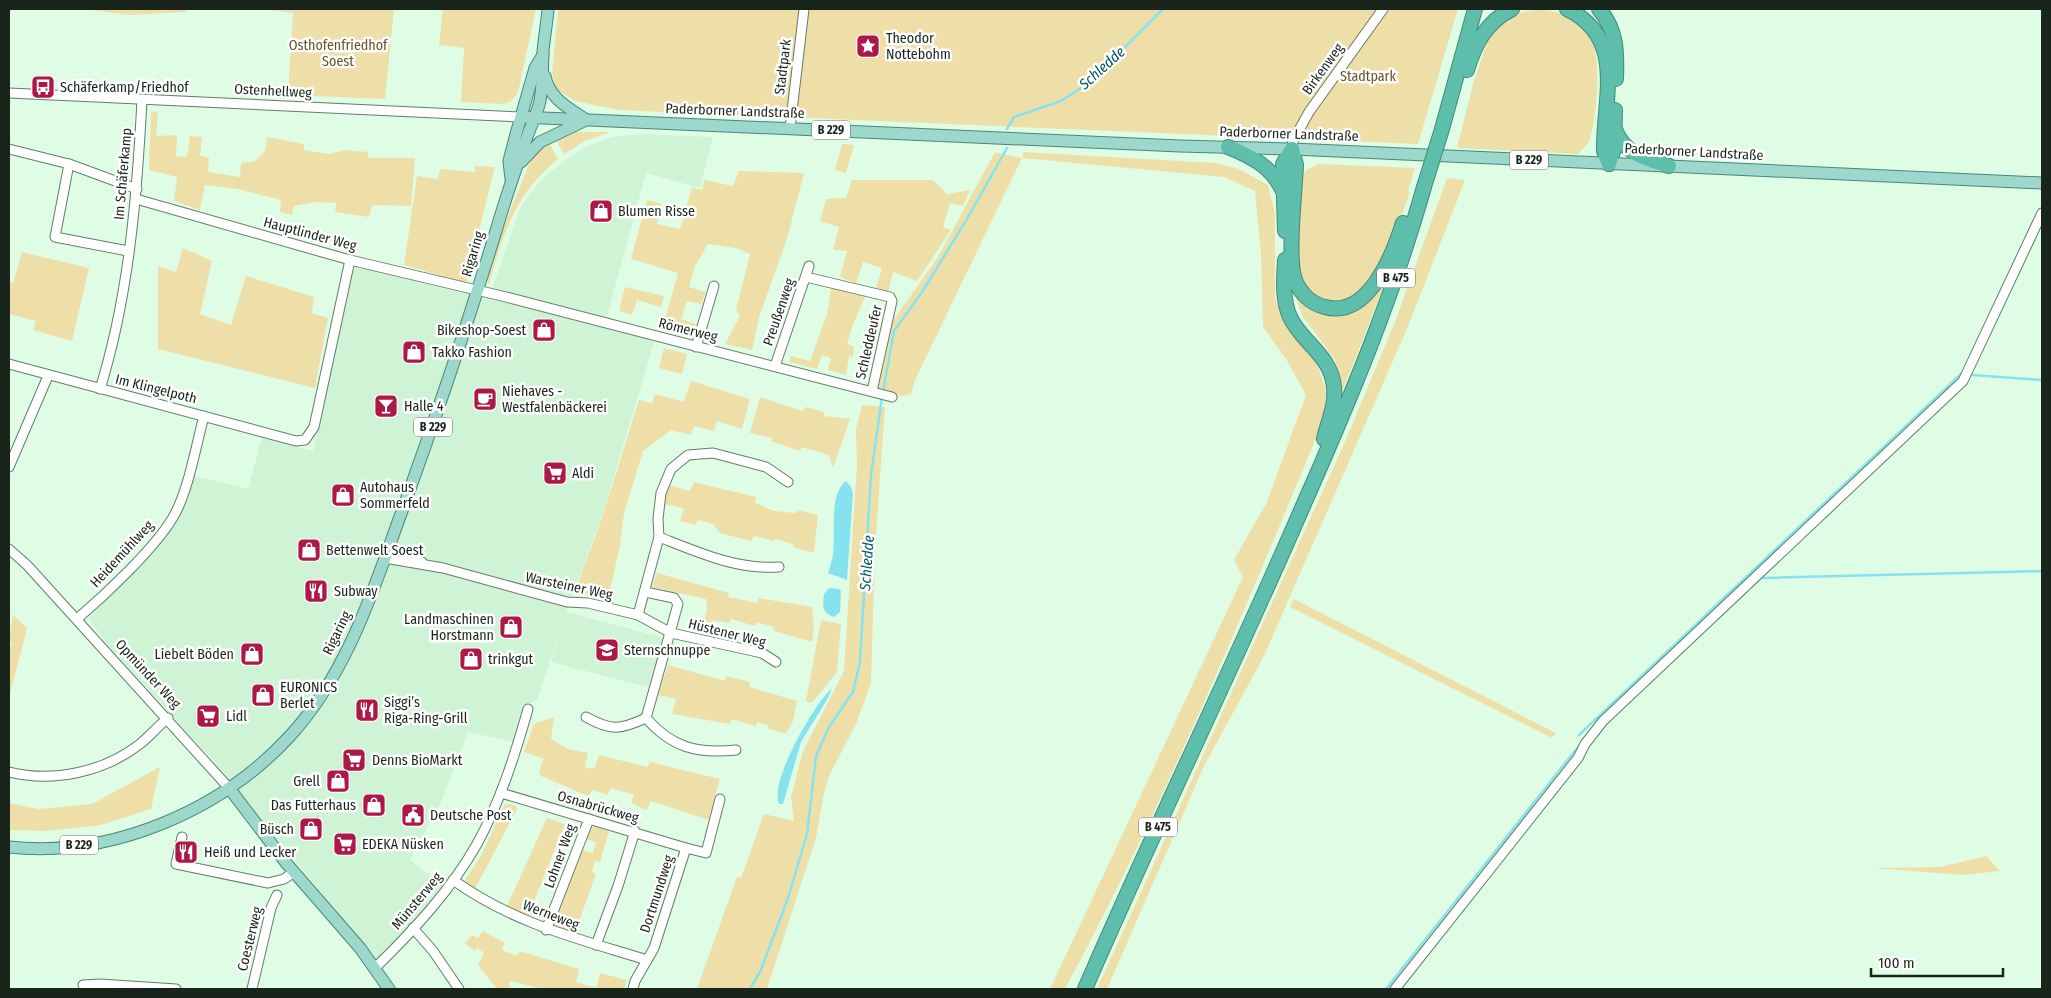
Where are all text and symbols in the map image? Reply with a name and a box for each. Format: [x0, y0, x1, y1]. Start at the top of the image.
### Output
place label: Theodor Nottebohm [886, 30, 951, 63]
place icon: Theodor Nottebohm [855, 33, 881, 59]
park label: Osthofenfriedhof Soest [289, 37, 389, 70]
street label: Stadtpark [771, 38, 795, 96]
street label: Birkenweg [1299, 40, 1348, 98]
water label: Schledde [1075, 43, 1129, 94]
park label: Stadtpark [1340, 68, 1396, 85]
bus stop icon: Schäferkamp/Friedhof [30, 74, 56, 100]
place label: Schäferkamp/Friedhof [60, 79, 190, 96]
street label: Ostenhellweg [234, 80, 313, 102]
street label: Paderborner Landstraße [665, 100, 805, 122]
road number: B 229 [812, 120, 850, 140]
street label: Paderborner Landstraße [1219, 123, 1359, 145]
street label: Im Schäferkamp [111, 127, 135, 221]
street label: Paderborner Landstraße [1624, 140, 1764, 164]
road number: B 229 [1510, 150, 1548, 170]
shop icon: Blumen Risse [588, 198, 614, 224]
place label: Blumen Risse [618, 203, 695, 220]
street label: Hauptlinder Weg [262, 213, 359, 255]
street label: Rigaring [458, 229, 488, 279]
road number: B 475 [1377, 268, 1415, 288]
street label: Preußenweg [760, 276, 799, 348]
street label: Schleddeufer [852, 303, 886, 381]
street label: Römerweg [657, 314, 720, 346]
shop icon: Bikeshop-Soest [531, 317, 557, 343]
place label: Bikeshop-Soest [437, 322, 526, 339]
shop icon: Takko Fashion [401, 339, 427, 365]
place label: Takko Fashion [432, 344, 512, 361]
street label: Im Klingelpoth [113, 371, 199, 407]
place label: Niehaves - Westfalenbäckerei [502, 383, 607, 416]
cafe icon: Niehaves - Westfalenbäckerei [472, 386, 498, 412]
bar icon: Halle 4 [373, 393, 399, 419]
place label: Halle 4 [404, 398, 444, 415]
road number: B 229 [414, 418, 452, 437]
supermarket icon: Aldi [542, 460, 568, 486]
place label: Aldi [572, 465, 594, 482]
place label: Autohaus Sommerfeld [360, 479, 430, 512]
shop icon: Autohaus Sommerfeld [330, 482, 356, 508]
street label: Heidemühlweg [87, 517, 158, 591]
water label: Schledde [856, 535, 878, 592]
shop icon: Bettenwelt Soest [296, 537, 322, 563]
place label: Bettenwelt Soest [326, 542, 424, 559]
street label: Warsteiner Weg [524, 568, 615, 604]
restaurant icon: Subway [303, 578, 329, 604]
place label: Subway [334, 583, 378, 600]
street label: Rigaring [319, 608, 355, 658]
place label: Landmaschinen Horstmann [404, 611, 494, 644]
shop icon: Landmaschinen Horstmann [498, 614, 524, 640]
street label: Hüstener Weg [686, 615, 768, 651]
street label: Opmünder Weg [112, 636, 185, 712]
school or university icon: Sternschnuppe [594, 637, 620, 663]
shop icon: Liebelt Böden [239, 641, 265, 667]
place label: Sternschnuppe [624, 642, 710, 659]
place label: Liebelt Böden [155, 646, 234, 663]
shop icon: trinkgut [458, 646, 484, 672]
place label: trinkgut [488, 651, 534, 668]
place label: EURONICS Berlet [280, 679, 337, 712]
shop icon: EURONICS Berlet [250, 682, 276, 708]
place label: Siggi’s Riga-Ring-Grill [384, 694, 468, 727]
restaurant icon: Siggi’s Riga-Ring-Grill [354, 697, 380, 723]
supermarket icon: Lidl [195, 703, 221, 729]
place label: Lidl [226, 708, 247, 725]
supermarket icon: Denns BioMarkt [341, 747, 367, 773]
place label: Denns BioMarkt [372, 752, 463, 769]
shop icon: Grell [325, 768, 351, 794]
place label: Grell [293, 773, 320, 790]
street label: Osnabrückweg [555, 787, 641, 827]
shop icon: Das Futterhaus [361, 792, 387, 818]
place label: Das Futterhaus [271, 797, 356, 814]
public building icon: Deutsche Post [400, 802, 426, 828]
place label: Deutsche Post [430, 807, 512, 824]
shop icon: Büsch [298, 816, 324, 842]
road number: B 475 [1139, 818, 1177, 836]
place label: Büsch [260, 821, 294, 838]
street label: Lohner Weg [541, 821, 580, 890]
supermarket icon: EDEKA Nüsken [332, 831, 358, 857]
road number: B 229 [60, 836, 98, 854]
place label: EDEKA Nüsken [362, 836, 444, 853]
restaurant icon: Heiß und Lecker [173, 839, 199, 865]
place label: Heiß und Lecker [204, 844, 296, 861]
street label: Dortmundweg [636, 853, 678, 935]
street label: Münsterweg [388, 869, 446, 933]
street label: Werneweg [520, 896, 582, 934]
street label: Coesterweg [234, 905, 266, 973]
scale bar [1871, 946, 2004, 978]
text: 100 m [1878, 954, 1915, 972]

